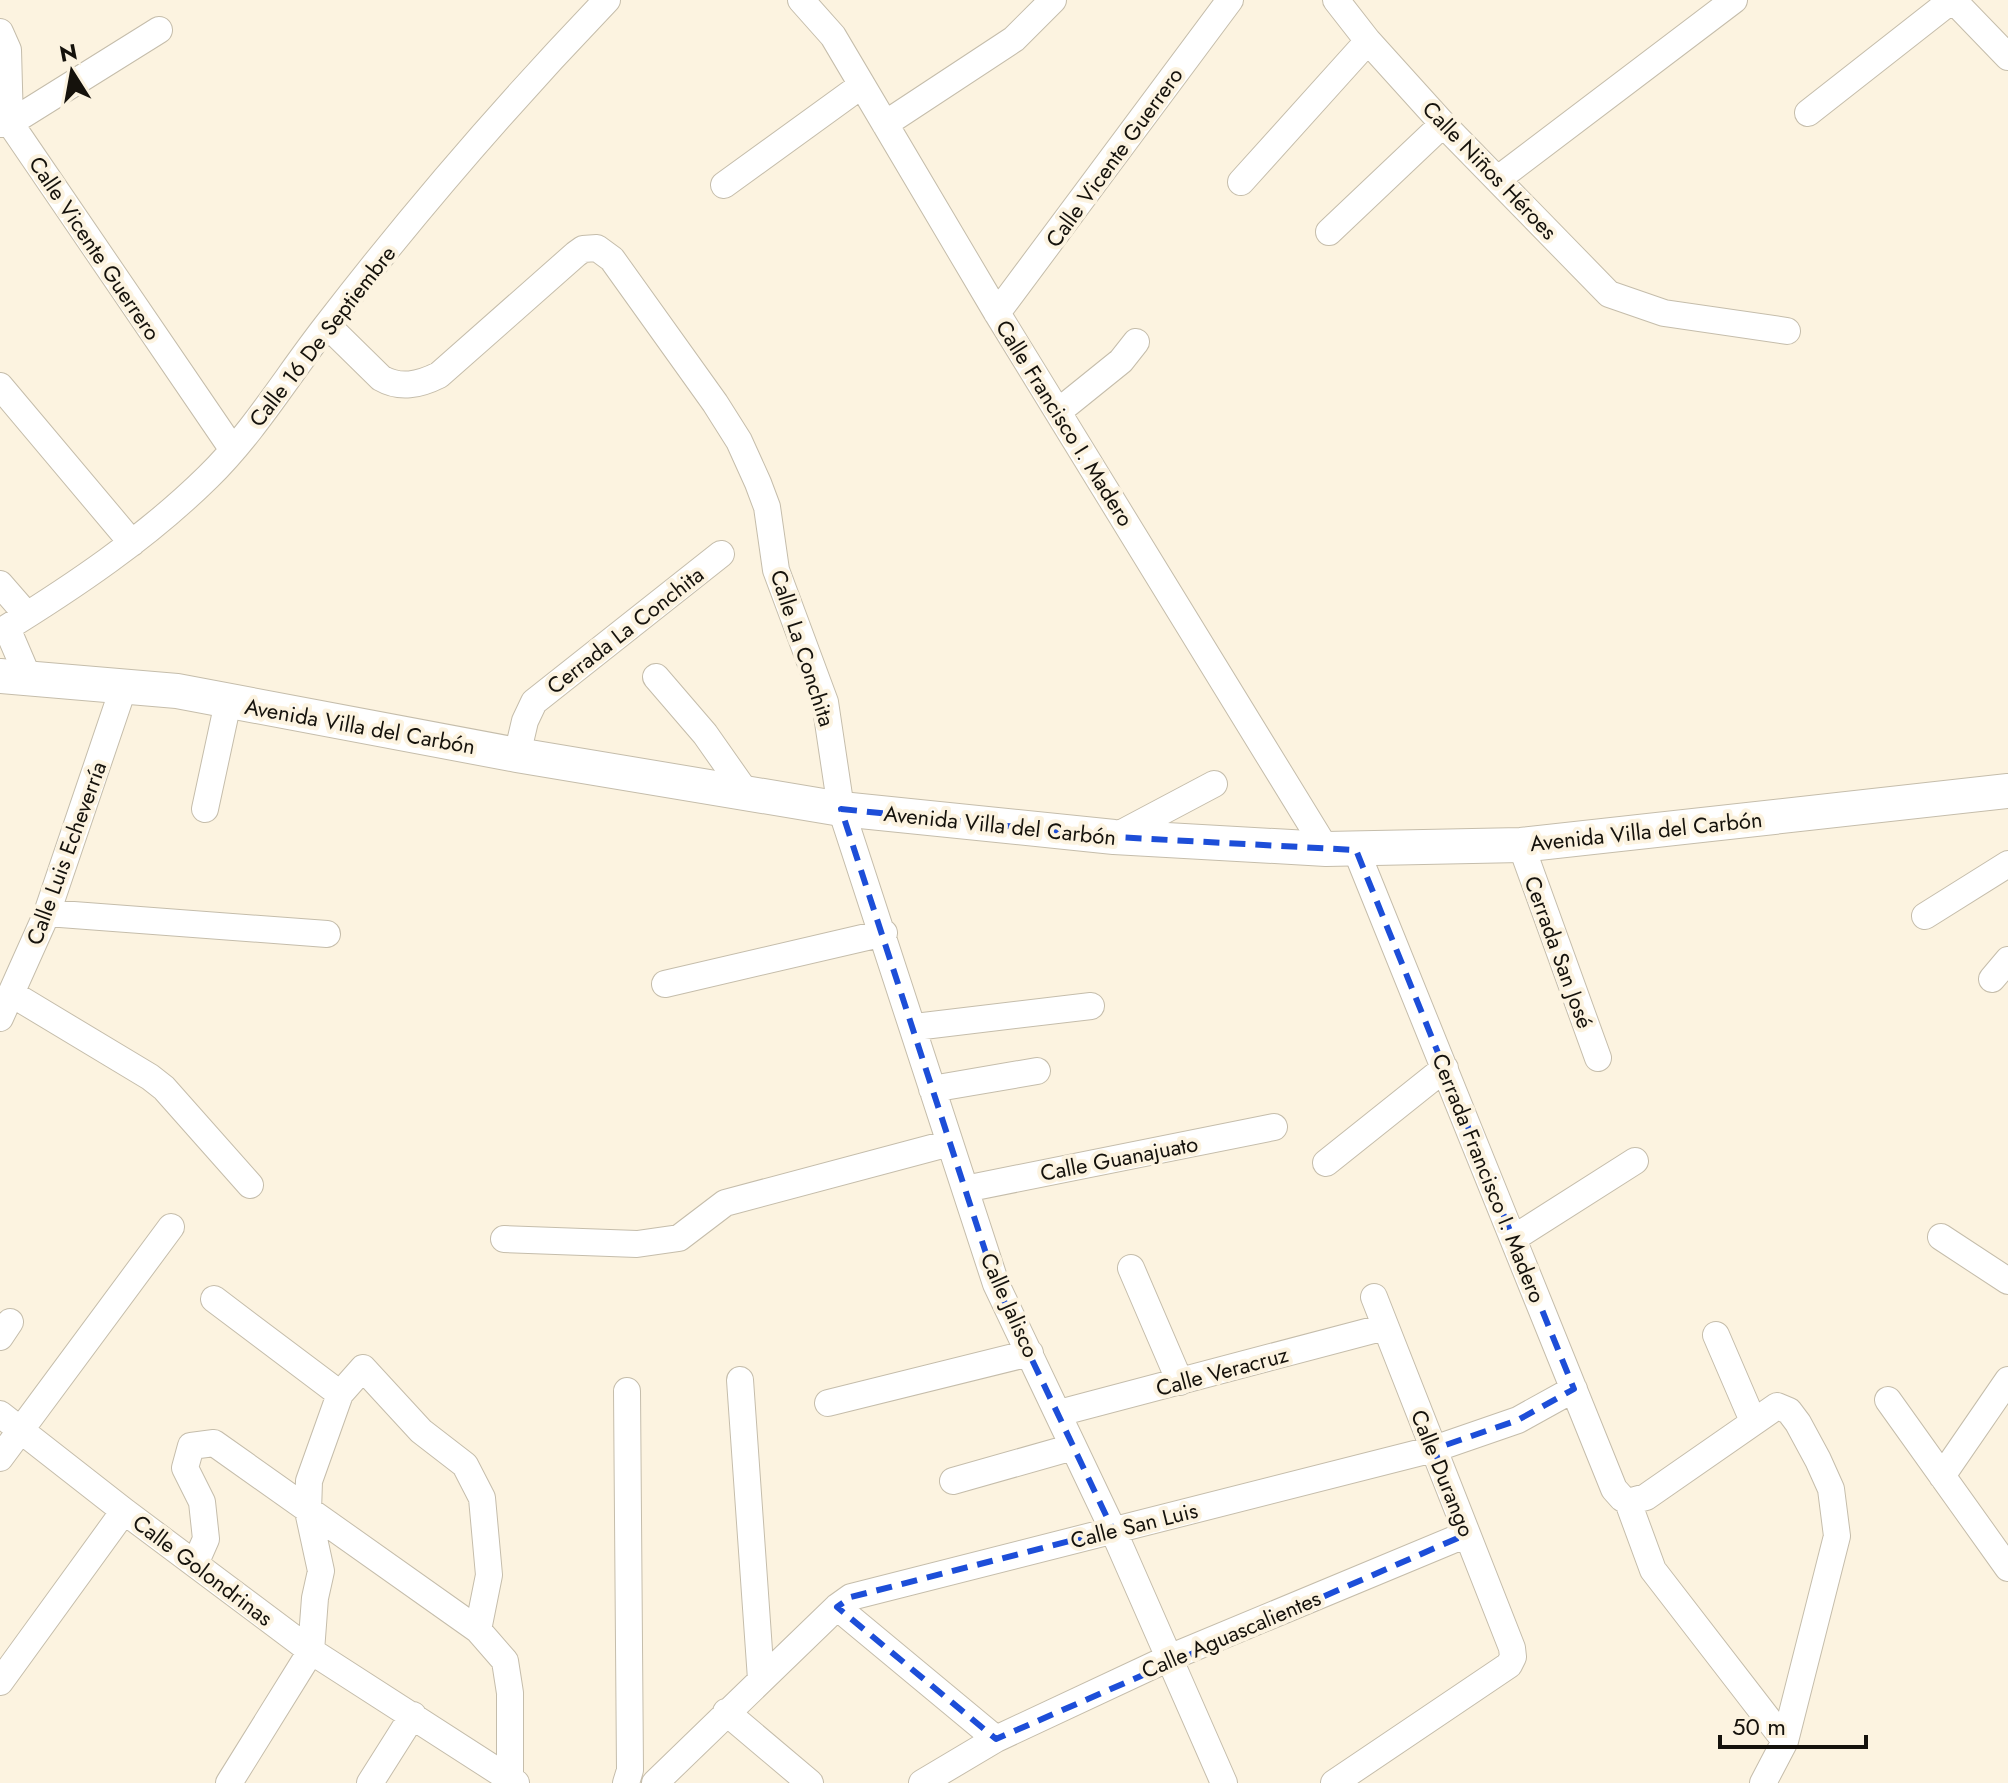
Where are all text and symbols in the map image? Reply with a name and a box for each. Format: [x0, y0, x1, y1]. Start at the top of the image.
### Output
north arrow [32, 32, 112, 112]
text: N [57, 35, 80, 70]
street label: Calle Vicente Guerrero [1038, 60, 1190, 254]
street label: Calle Niños Héroes [1415, 93, 1565, 247]
street label: Calle Vicente Guerrero [21, 150, 169, 346]
street label: Calle 16 De Septiembre [241, 239, 403, 433]
street label: Calle Francisco I. Madero [988, 313, 1142, 533]
street label: Cerrada La Conchita [540, 559, 710, 701]
street label: Calle La Conchita [763, 566, 843, 730]
street label: Avenida Villa del Carbón [242, 690, 478, 762]
street label: Calle Luis Echeverría [18, 757, 114, 949]
street label: Avenida Villa del Carbón [882, 797, 1118, 853]
street label: Avenida Villa del Carbón [1528, 803, 1764, 859]
street label: Cerrada San José [1517, 871, 1601, 1033]
street label: Cerrada Francisco I. Madero [1424, 1049, 1554, 1307]
street label: Calle Guanajuato [1037, 1127, 1201, 1189]
street label: Calle Jalisco [973, 1247, 1047, 1363]
street label: Calle Veracruz [1152, 1338, 1292, 1404]
street label: Calle Durango [1403, 1405, 1483, 1541]
street label: Calle San Luis [1067, 1494, 1201, 1556]
street label: Calle Golondrinas [126, 1507, 280, 1633]
street label: Calle Aguascalientes [1136, 1582, 1326, 1686]
scale bar [1720, 1699, 1866, 1749]
text: 50 m [1732, 1709, 1786, 1744]

